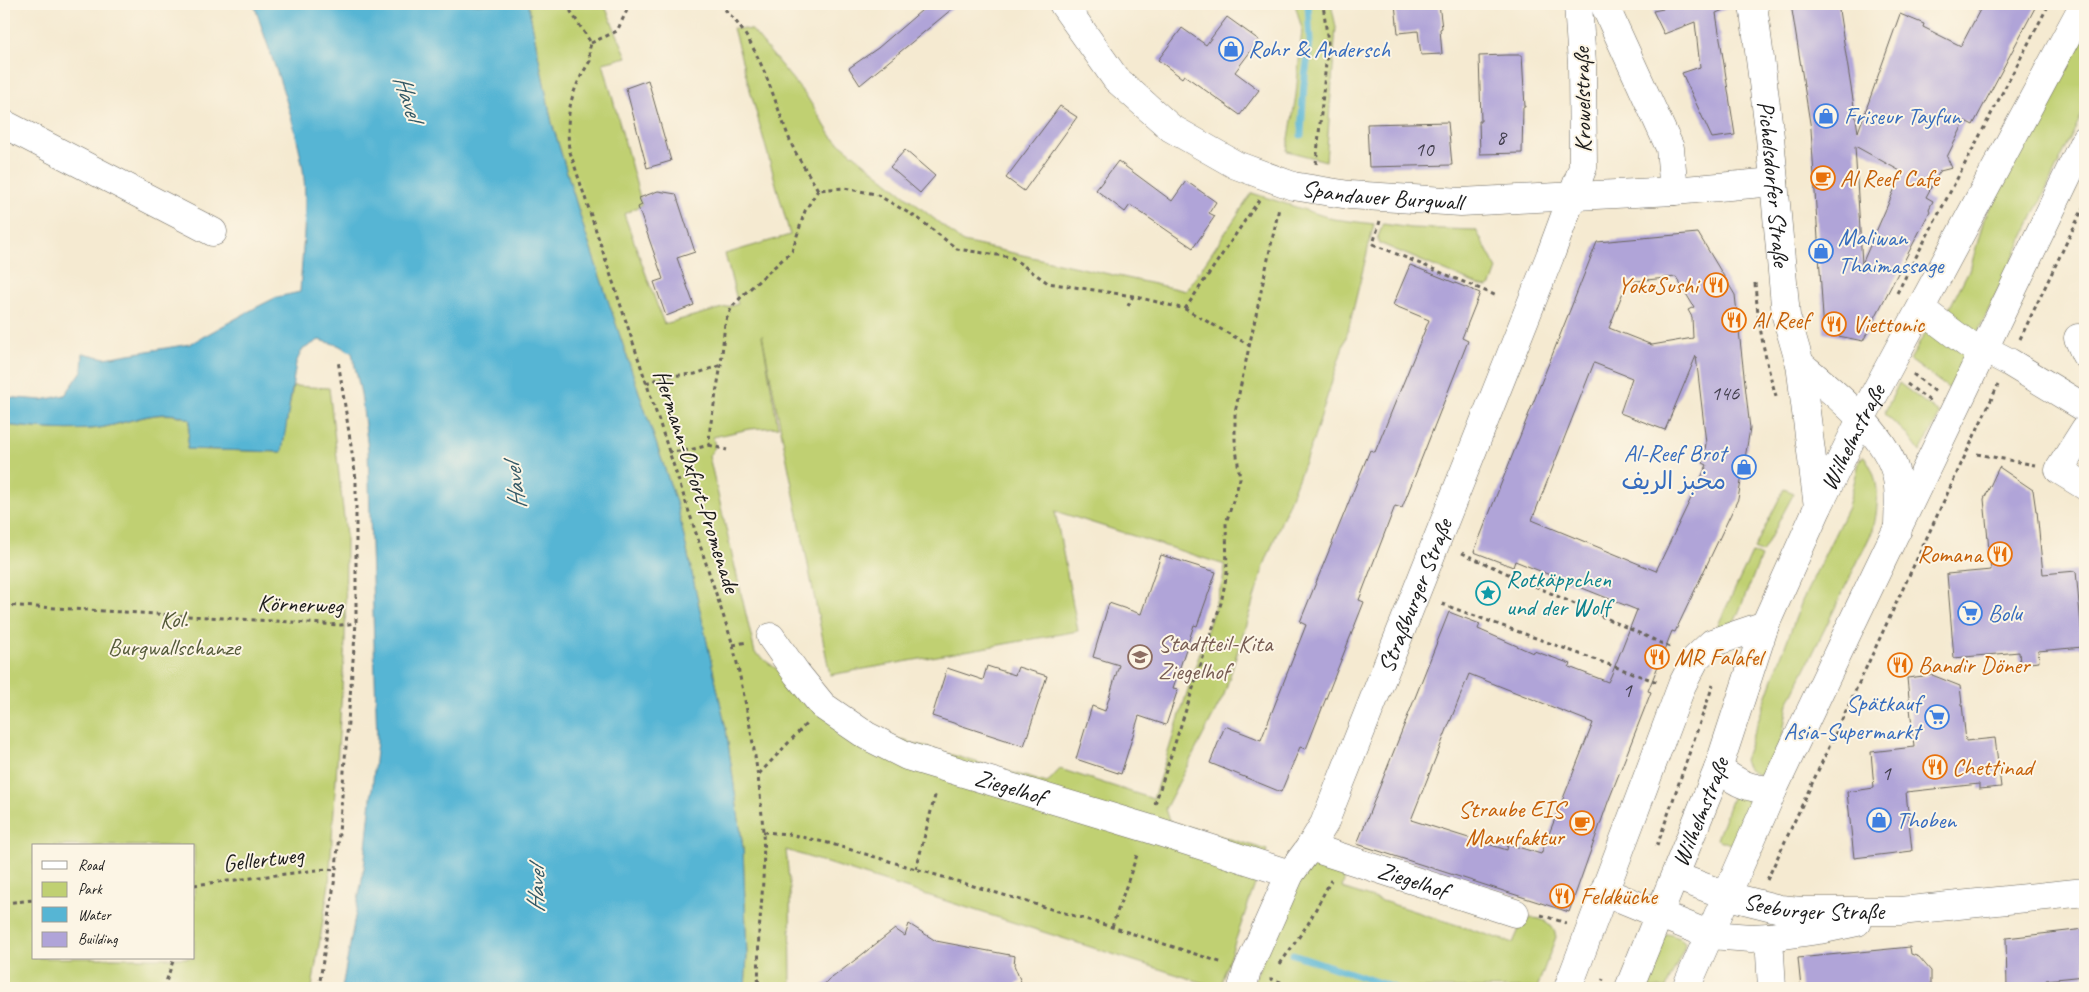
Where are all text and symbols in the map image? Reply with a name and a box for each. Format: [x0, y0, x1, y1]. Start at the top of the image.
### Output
place label: Rohr & Andersch [1248, 34, 1391, 64]
shop icon: Rohr & Andersch [1218, 36, 1244, 62]
street label: Krowelstraße [1566, 45, 1598, 153]
water label: Havel [386, 71, 433, 131]
street label: Pichelsdorfer Straße [1751, 99, 1797, 270]
place label: Friseur Tayfun [1844, 101, 1962, 131]
shop icon: Friseur Tayfun [1813, 103, 1839, 129]
house number: 8 [1496, 124, 1508, 150]
house number: 10 [1415, 136, 1435, 162]
place label: Al Reef Cafe [1840, 163, 1941, 193]
cafe icon: Al Reef Cafe [1810, 165, 1836, 191]
street label: Spandauer Burgwall [1300, 173, 1467, 217]
place label: Maliwan Thaimassage [1838, 222, 1945, 280]
shop icon: Maliwan Thaimassage [1808, 238, 1834, 264]
place label: YokoSushi [1618, 270, 1700, 300]
restaurant icon: YokoSushi [1703, 272, 1729, 298]
place label: Al Reef [1752, 305, 1814, 335]
restaurant icon: Al Reef [1721, 307, 1747, 333]
place label: Viettonic [1852, 309, 1926, 339]
restaurant icon: Viettonic [1821, 311, 1847, 337]
street label: Hermann-Oxfort-Promenade [647, 366, 748, 599]
street label: Wilhelmstraße [1813, 377, 1893, 495]
house number: 146 [1711, 380, 1740, 406]
place label: Al-Reef Brot مخبز الريف [1621, 438, 1729, 496]
shop icon: Al-Reef Brot مخبز الريف [1731, 454, 1757, 480]
water label: Havel [495, 455, 534, 511]
street label: Straßburger Straße [1371, 513, 1460, 677]
place label: Romana [1917, 539, 1984, 569]
restaurant icon: Romana [1987, 541, 2013, 567]
place label: Rotkäppchen und der Wolf [1506, 564, 1615, 622]
place icon: Rotkäppchen und der Wolf [1475, 580, 1501, 606]
street label: Körnerweg [257, 588, 345, 621]
place label: Bolu [1988, 598, 2024, 628]
supermarket icon: Bolu [1957, 600, 1983, 626]
park label: Kol. Burgwallschanze [108, 604, 242, 662]
place label: Stadtteil-Kita Ziegelhof [1158, 628, 1274, 686]
place label: MR Falafel [1674, 642, 1766, 672]
school or university icon: Stadtteil-Kita Ziegelhof [1127, 644, 1153, 670]
restaurant icon: MR Falafel [1644, 644, 1670, 670]
place label: Bandir Döner [1918, 650, 2032, 680]
restaurant icon: Bandir Döner [1887, 652, 1913, 678]
house number: 1 [1622, 677, 1633, 703]
place label: Spätkauf Asia-Supermarkt [1784, 688, 1926, 746]
supermarket icon: Spätkauf Asia-Supermarkt [1924, 704, 1950, 730]
street label: Wilhelmstraße [1665, 752, 1736, 871]
place label: Chettinad [1952, 752, 2036, 782]
restaurant icon: Chettinad [1922, 754, 1948, 780]
house number: 1 [1881, 760, 1892, 786]
street label: Ziegelhof [971, 762, 1053, 813]
place label: Straube EIS Manufaktur [1458, 794, 1568, 852]
place label: Thoben [1896, 805, 1957, 835]
shop icon: Thoben [1866, 807, 1892, 833]
cafe icon: Straube EIS Manufaktur [1569, 810, 1595, 836]
street label: Gellertweg [221, 839, 306, 879]
legend [32, 844, 195, 960]
street label: Ziegelhof [1374, 855, 1456, 907]
text: Road [78, 856, 105, 875]
water label: Havel [519, 859, 553, 913]
text: Park [78, 880, 103, 899]
place label: Feldküche [1580, 881, 1659, 911]
restaurant icon: Feldküche [1549, 883, 1575, 909]
street label: Seeburger Straße [1741, 886, 1886, 926]
text: Water [78, 906, 112, 925]
text: Building [78, 930, 118, 949]

